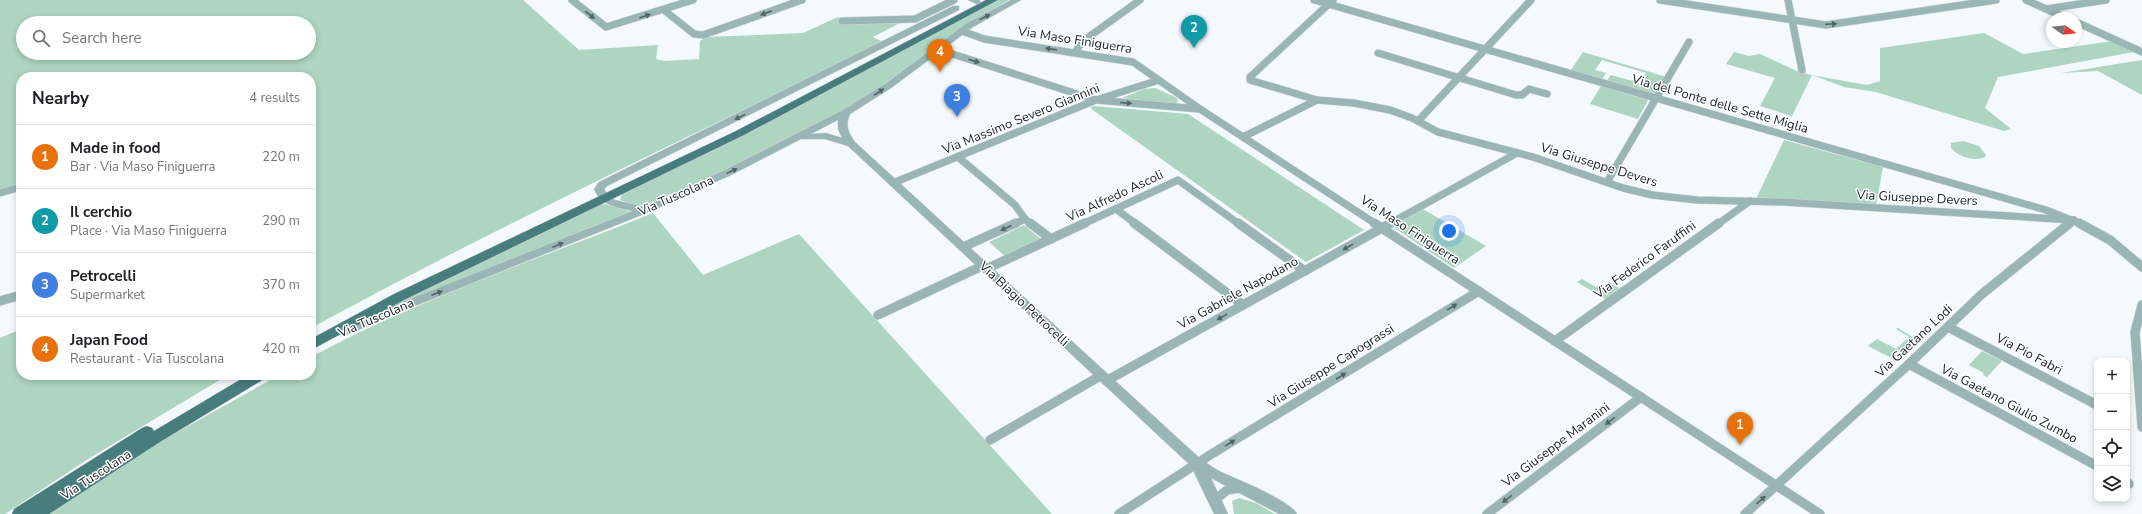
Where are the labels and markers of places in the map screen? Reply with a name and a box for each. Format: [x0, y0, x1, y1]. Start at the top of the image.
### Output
pin: 2 [1181, 15, 1207, 48]
pin: 4 [927, 39, 953, 72]
pin: 3 [944, 84, 970, 117]
pin: 1 [1727, 412, 1753, 445]

